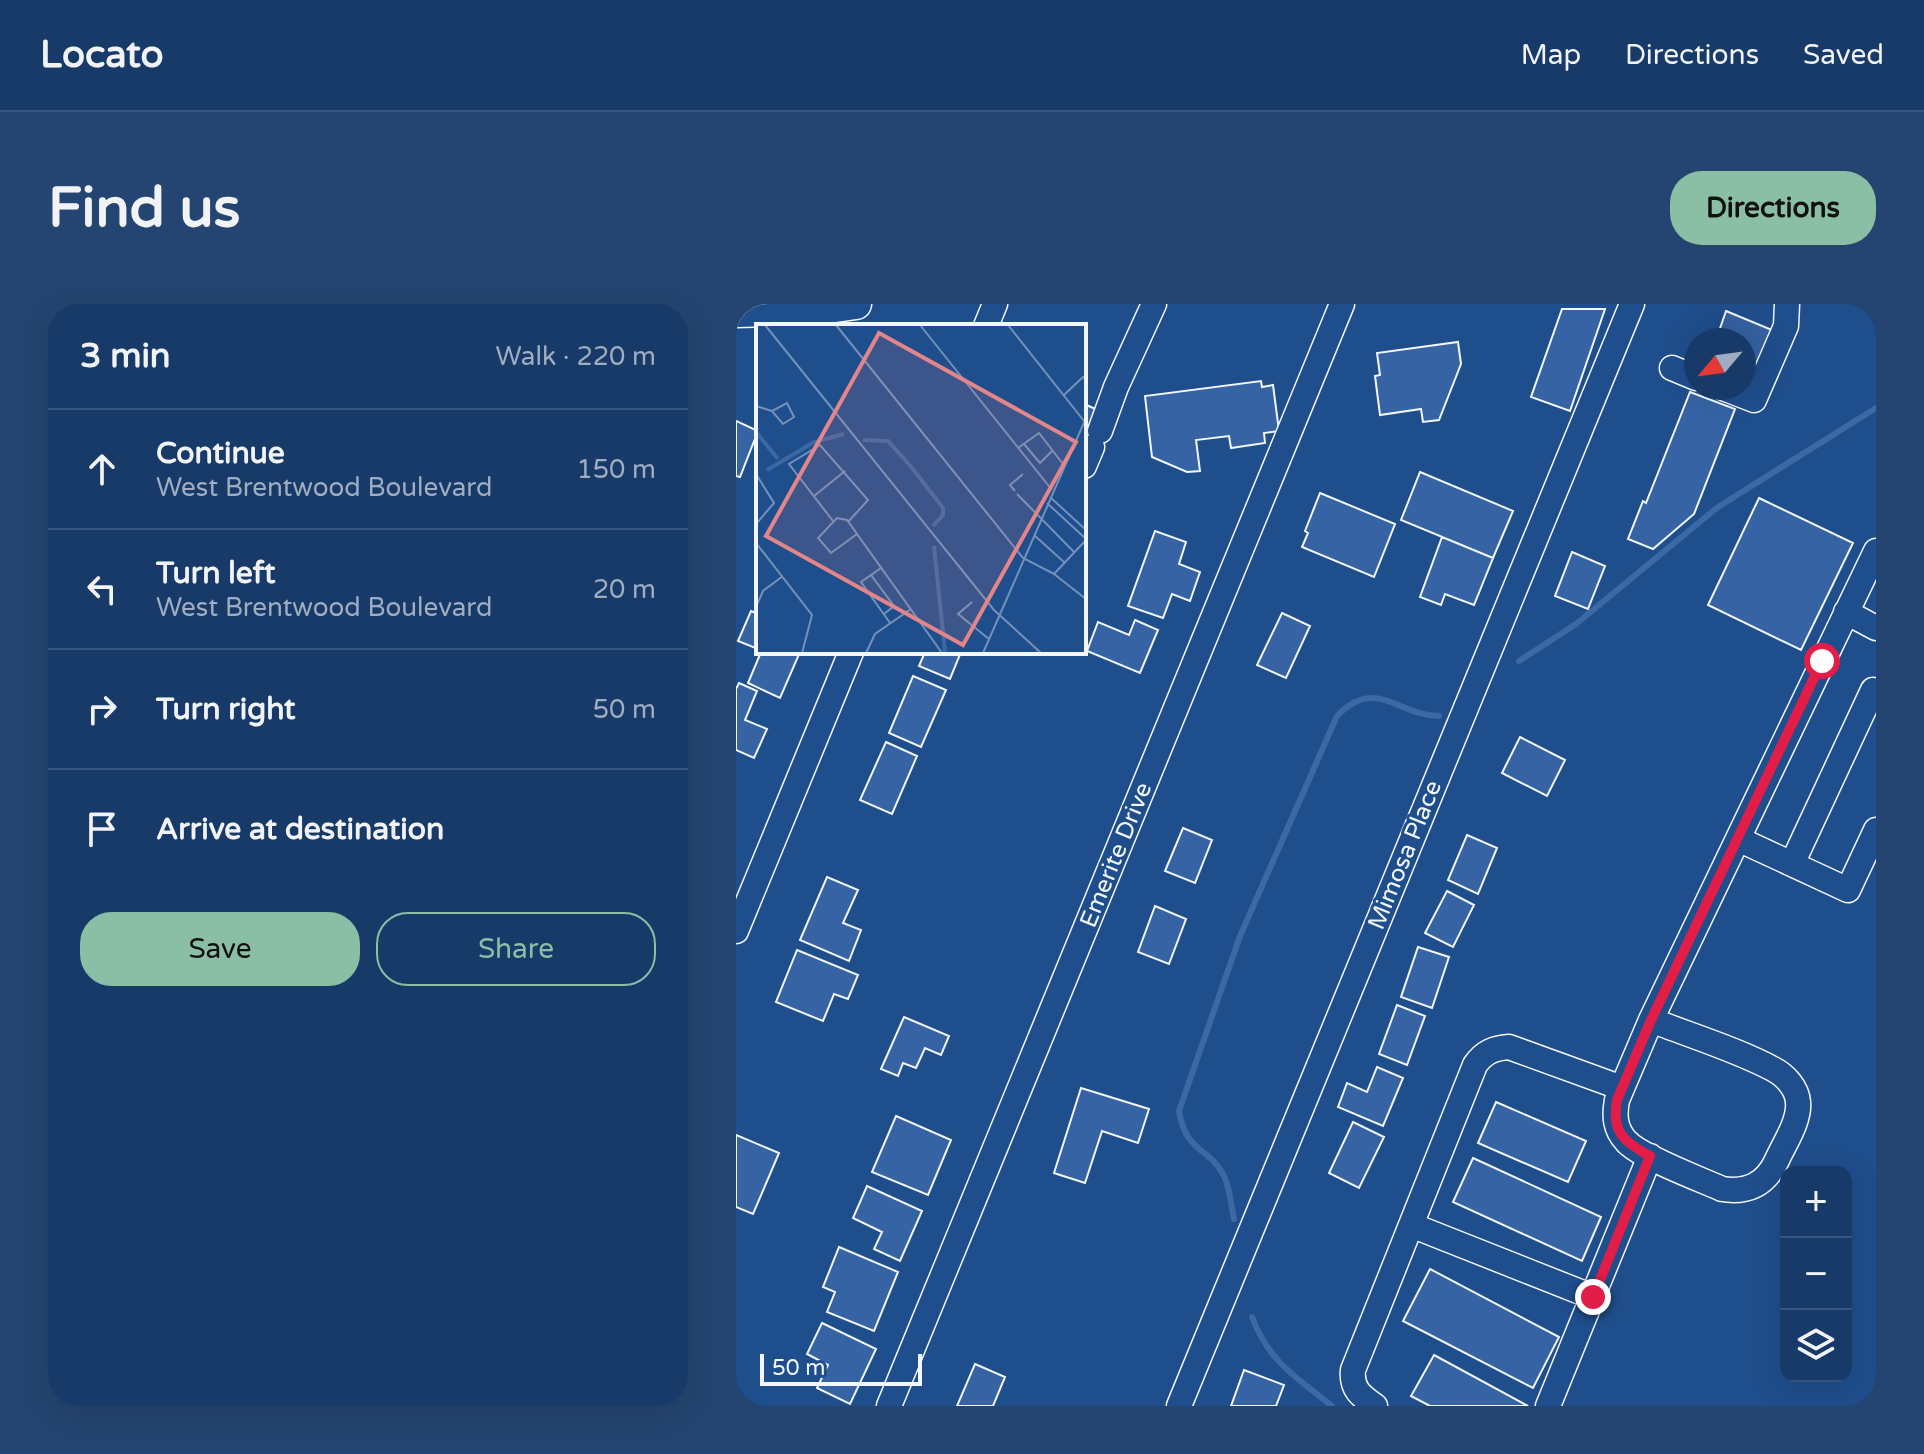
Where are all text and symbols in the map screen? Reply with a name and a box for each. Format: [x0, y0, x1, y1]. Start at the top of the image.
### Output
text: Locato [40, 32, 164, 78]
text: Map [1521, 38, 1581, 72]
text: Directions [1625, 38, 1759, 72]
text: Saved [1803, 38, 1884, 72]
button: Directions [1670, 171, 1876, 245]
text: Find us [48, 175, 240, 242]
inset map [756, 324, 1086, 654]
north arrow [1684, 328, 1756, 400]
text: 3 min [80, 336, 171, 377]
text: Walk · 220 m [496, 341, 656, 372]
text: Continue [156, 435, 285, 472]
icon: ahead [80, 447, 124, 491]
text: 150 m [576, 454, 656, 485]
text: West Brentwood Boulevard [156, 472, 492, 503]
text: Turn left [156, 555, 275, 592]
icon: left [80, 567, 124, 611]
text: 20 m [593, 574, 656, 605]
text: West Brentwood Boulevard [156, 592, 492, 623]
route start [1804, 643, 1840, 679]
icon: right [80, 687, 124, 731]
text: Turn right [156, 691, 296, 728]
text: 50 m [593, 694, 656, 725]
street label: Mimosa Place [1362, 776, 1448, 934]
street label: Emerite Drive [1074, 778, 1158, 932]
icon: arrive [80, 807, 124, 851]
text: Arrive at destination [156, 811, 444, 848]
button: Save [80, 912, 360, 986]
button: Share [376, 912, 656, 986]
map controls [1780, 1166, 1852, 1382]
button: + [1780, 1166, 1852, 1238]
button: − [1780, 1238, 1852, 1310]
route end [1575, 1279, 1611, 1315]
button: layers [1780, 1310, 1852, 1382]
scale bar [760, 1350, 922, 1386]
text: 50 m [772, 1355, 826, 1381]

